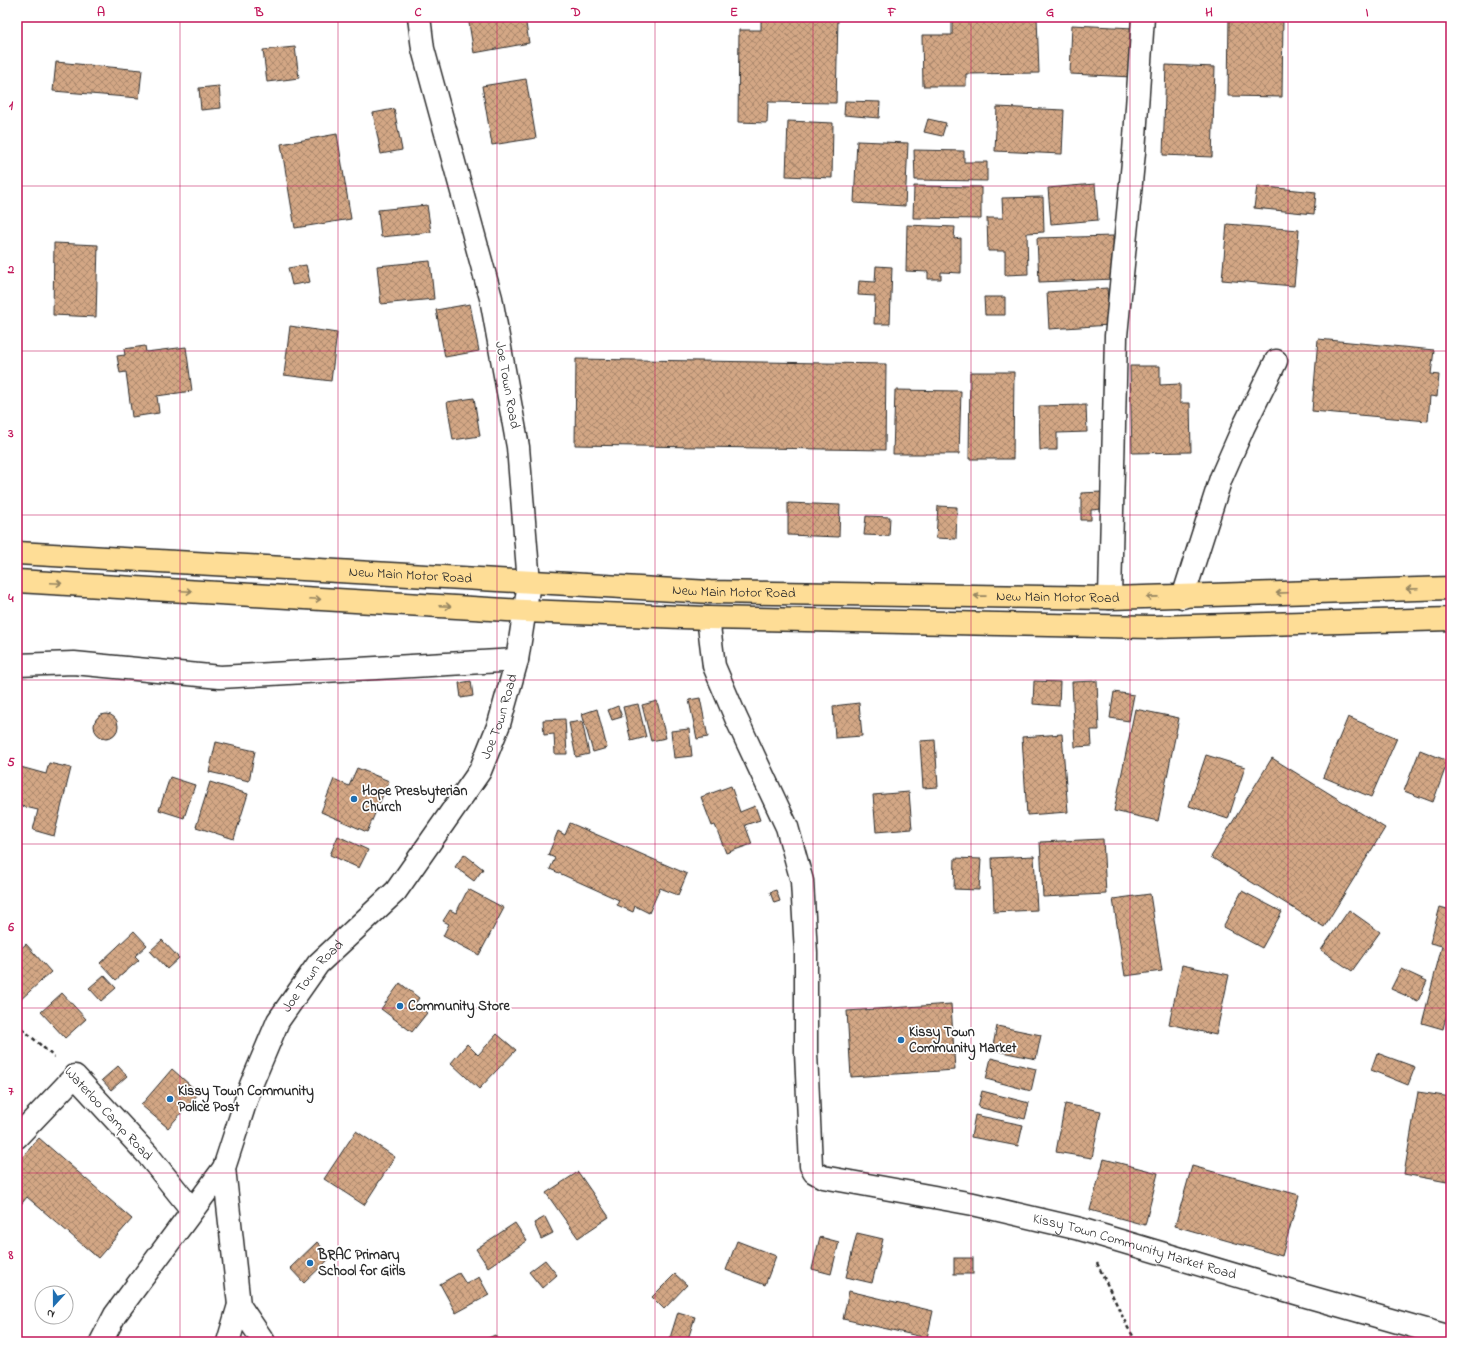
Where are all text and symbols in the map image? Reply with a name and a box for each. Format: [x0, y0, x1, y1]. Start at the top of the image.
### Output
text: A [97, 3, 105, 22]
text: B [254, 3, 264, 22]
text: C [414, 3, 422, 22]
text: D [570, 3, 581, 22]
text: E [730, 3, 738, 22]
text: F [887, 3, 897, 22]
text: G [1046, 3, 1054, 22]
text: H [1205, 3, 1213, 22]
text: I [1365, 3, 1369, 22]
text: 1 [9, 96, 14, 115]
text: 2 [7, 260, 15, 279]
street label: Joe Town Road [489, 340, 525, 431]
text: 3 [7, 424, 14, 443]
street label: New Main Motor Road [348, 561, 473, 589]
one-way arrow [49, 579, 62, 587]
street label: New Main Motor Road [672, 579, 796, 604]
one-way arrow [1406, 585, 1419, 593]
street label: New Main Motor Road [996, 586, 1120, 609]
one-way arrow [179, 587, 192, 594]
text: 4 [7, 589, 14, 608]
one-way arrow [1276, 590, 1289, 597]
one-way arrow [974, 592, 987, 600]
one-way arrow [1146, 593, 1159, 601]
one-way arrow [308, 595, 321, 602]
one-way arrow [438, 603, 451, 610]
street label: Joe Town Road [475, 671, 523, 762]
text: 5 [7, 753, 15, 772]
place label: Hope Presbyterian Church [362, 781, 467, 818]
marker: Hope Presbyterian Church [349, 794, 359, 804]
text: 6 [7, 918, 14, 937]
street label: Joe Town Road [277, 935, 348, 1017]
place label: Community Store [408, 996, 510, 1019]
marker: Community Store [395, 1001, 405, 1011]
place label: Kissy Town Community Market [909, 1022, 1017, 1061]
marker: Kissy Town Community Market [896, 1035, 906, 1045]
street label: Waterloo Camp Road [59, 1062, 157, 1166]
place label: Kissy Town Community Police Post [178, 1081, 314, 1118]
text: 7 [8, 1082, 14, 1101]
marker: Kissy Town Community Police Post [165, 1094, 175, 1104]
street label: Kissy Town Community Market Road [1031, 1208, 1239, 1285]
place label: BRAC Primary School for Girls [317, 1245, 406, 1282]
text: 8 [8, 1246, 14, 1265]
marker: BRAC Primary School for Girls [305, 1258, 315, 1268]
north arrow [34, 1285, 74, 1325]
text: N [44, 1305, 57, 1322]

